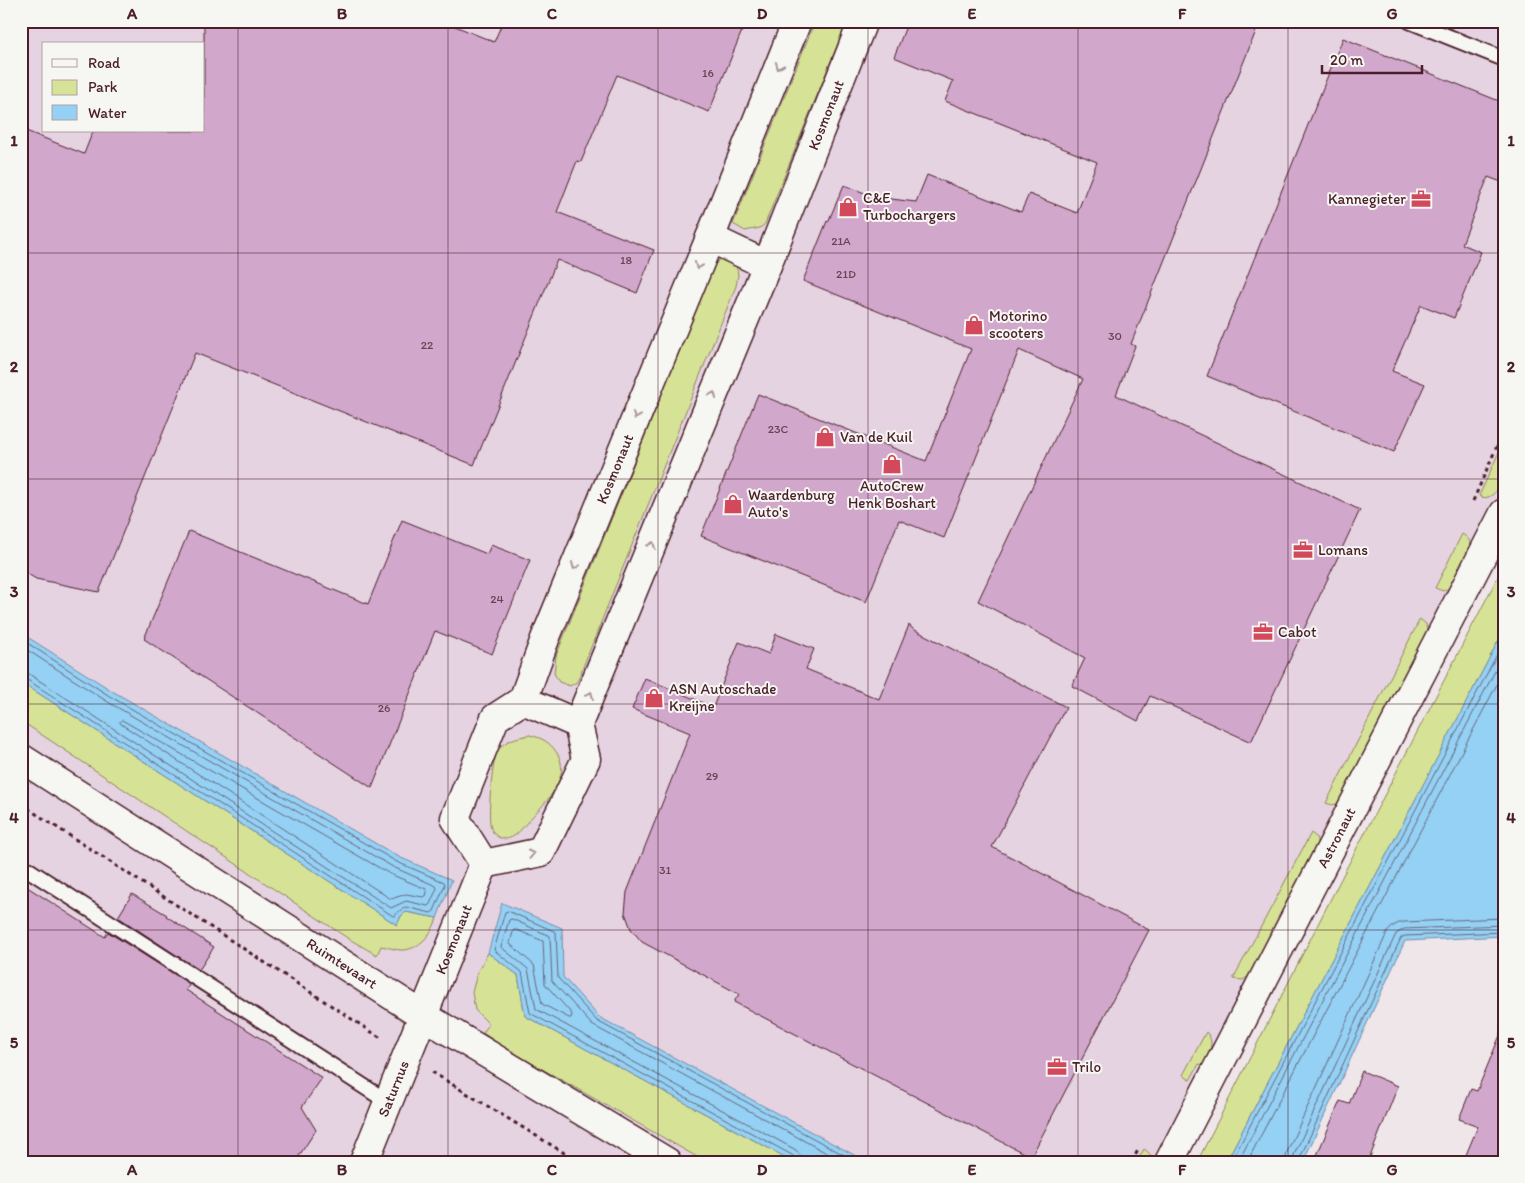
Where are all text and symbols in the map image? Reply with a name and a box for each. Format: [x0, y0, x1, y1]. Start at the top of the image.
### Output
text: A [126, 4, 138, 23]
text: B [337, 4, 348, 23]
text: C [547, 4, 558, 23]
text: D [757, 4, 768, 23]
text: E [968, 4, 977, 23]
text: F [1178, 4, 1187, 23]
text: G [1386, 4, 1398, 23]
legend [42, 42, 205, 132]
scale bar [1322, 42, 1422, 74]
text: 20 m [1330, 51, 1364, 69]
text: Road [88, 54, 121, 72]
one-way arrow [774, 62, 784, 70]
house number: 16 [702, 66, 714, 80]
street label: Kosmonaut [804, 77, 848, 153]
text: Park [88, 78, 118, 96]
text: Water [88, 104, 127, 122]
text: 1 [10, 131, 18, 150]
text: 1 [1507, 131, 1515, 150]
office icon: Kannegieter [1410, 188, 1432, 210]
place label: C&E Turbochargers [863, 189, 956, 224]
place label: Kannegieter [1328, 190, 1406, 208]
shop icon: C&E Turbochargers [837, 196, 859, 218]
house number: 21A [831, 234, 851, 248]
house number: 18 [620, 253, 632, 267]
one-way arrow [694, 261, 704, 270]
house number: 21D [836, 267, 856, 281]
place label: Motorino scooters [989, 307, 1047, 342]
shop icon: Motorino scooters [963, 314, 985, 336]
house number: 30 [1108, 329, 1122, 343]
house number: 22 [421, 338, 434, 352]
text: 2 [10, 357, 19, 376]
text: 2 [1507, 357, 1516, 376]
one-way arrow [707, 391, 718, 400]
one-way arrow [632, 411, 643, 420]
house number: 23C [768, 422, 789, 436]
shop icon: Van de Kuil [814, 426, 836, 448]
place label: Van de Kuil [840, 428, 913, 446]
street label: Kosmonaut [593, 431, 637, 507]
shop icon: AutoCrew Henk Boshart [881, 453, 903, 475]
place label: AutoCrew Henk Boshart [848, 477, 936, 512]
place label: Waardenburg Auto's [748, 486, 835, 521]
shop icon: Waardenburg Auto's [722, 493, 744, 515]
office icon: Lomans [1292, 539, 1314, 561]
one-way arrow [645, 541, 656, 550]
place label: Lomans [1318, 541, 1368, 559]
one-way arrow [570, 561, 581, 570]
text: 3 [10, 582, 19, 601]
text: 3 [1507, 582, 1516, 601]
house number: 24 [490, 592, 504, 606]
office icon: Cabot [1252, 621, 1274, 643]
place label: Cabot [1278, 623, 1317, 641]
place label: ASN Autoschade Kreijne [669, 680, 776, 715]
shop icon: ASN Autoschade Kreijne [643, 687, 665, 709]
one-way arrow [584, 691, 594, 700]
house number: 26 [378, 701, 390, 715]
house number: 29 [706, 769, 718, 783]
street label: Astronaut [1313, 804, 1360, 871]
text: 4 [9, 808, 19, 827]
text: 4 [1506, 808, 1516, 827]
one-way arrow [527, 850, 536, 860]
house number: 31 [659, 863, 671, 877]
street label: Kosmonaut [432, 901, 476, 977]
street label: Ruimtevaart [303, 934, 381, 993]
text: 5 [10, 1033, 19, 1052]
text: 5 [1507, 1033, 1516, 1052]
office icon: Trilo [1046, 1056, 1068, 1078]
street label: Saturnus [374, 1058, 413, 1120]
place label: Trilo [1072, 1058, 1101, 1076]
text: A [126, 1160, 138, 1179]
text: B [337, 1160, 348, 1179]
text: C [547, 1160, 558, 1179]
text: D [757, 1160, 768, 1179]
text: E [968, 1160, 977, 1179]
text: F [1178, 1160, 1187, 1179]
text: G [1386, 1160, 1398, 1179]

